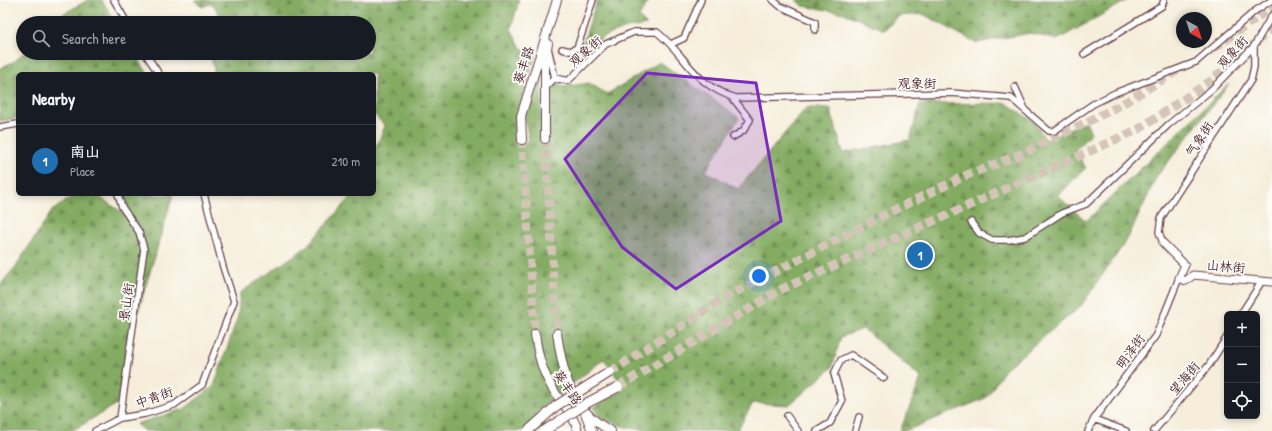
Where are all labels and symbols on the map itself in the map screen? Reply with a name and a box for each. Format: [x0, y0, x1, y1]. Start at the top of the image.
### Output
north arrow [1176, 12, 1212, 48]
street label: 观象街 [564, 31, 606, 71]
street label: 观象街 [1212, 31, 1252, 73]
street label: 葵丰路 [508, 44, 538, 86]
street label: 观象街 [897, 74, 937, 92]
street label: 气象街 [1181, 118, 1217, 160]
pin: 1 [907, 240, 933, 270]
street label: 山林街 [1206, 255, 1246, 277]
your location [749, 266, 769, 286]
street label: 景山街 [114, 281, 138, 323]
street label: 明泽街 [1111, 330, 1149, 372]
street label: 望海街 [1165, 357, 1203, 399]
street label: 葵丰路 [550, 366, 586, 408]
street label: 中青街 [133, 382, 175, 412]

